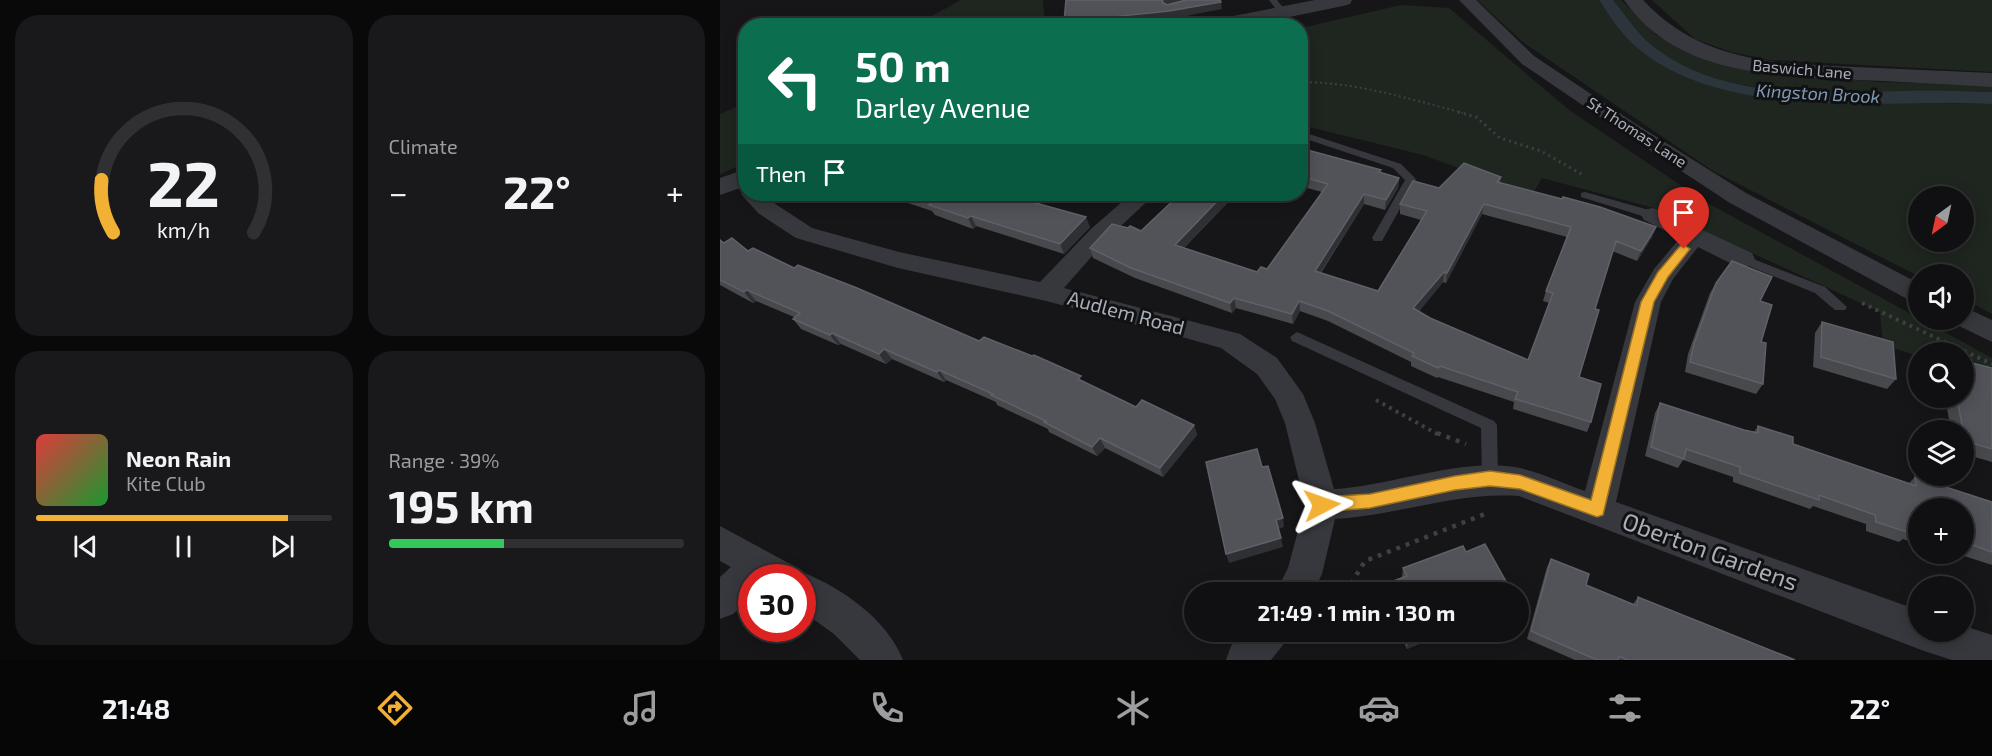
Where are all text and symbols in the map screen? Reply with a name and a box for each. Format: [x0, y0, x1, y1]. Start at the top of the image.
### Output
text: 50 m [855, 40, 951, 90]
icon: left [756, 42, 834, 120]
street label: Baswich Lane [1752, 55, 1852, 82]
water label: Kingston Brook [1755, 79, 1881, 107]
text: Darley Avenue [855, 91, 1031, 123]
street label: St Thomas Lane [1584, 92, 1691, 171]
text: Climate [389, 134, 458, 158]
text: 22 [147, 145, 220, 220]
icon: arrive [818, 156, 851, 189]
text: Then [756, 160, 806, 186]
text: 22° [503, 164, 571, 218]
text: − [389, 172, 408, 212]
text: + [666, 172, 684, 212]
north arrow [1908, 186, 1974, 252]
map controls [1908, 186, 1974, 642]
pin [1658, 187, 1709, 249]
icon: arrive [1667, 196, 1700, 229]
text: km/h [157, 217, 210, 242]
button: sound [1908, 264, 1974, 330]
street label: Audlem Road [1065, 285, 1187, 339]
button: search [1908, 342, 1974, 408]
button: layers [1908, 420, 1974, 486]
text: Neon Rain [126, 445, 231, 471]
text: Range · 39% [389, 448, 499, 472]
text: Kite Club [126, 471, 206, 495]
position arrow [1290, 473, 1354, 537]
text: 195 km [389, 478, 534, 532]
button: + [1908, 498, 1974, 564]
street label: Oberton Gardens [1619, 505, 1802, 596]
icon: previous [69, 530, 102, 563]
icon: pause [167, 530, 200, 563]
icon: next [266, 530, 299, 563]
speed limit sign: 30 [738, 564, 816, 642]
button: − [1908, 576, 1974, 642]
text: 21:49 · 1 min · 130 m [1258, 599, 1455, 625]
icon: directions [374, 687, 416, 729]
icon: music [620, 687, 662, 729]
icon: phone [866, 687, 908, 729]
icon: climate [1112, 687, 1154, 729]
icon: car [1358, 687, 1400, 729]
icon: filters [1604, 687, 1646, 729]
text: 21:48 [102, 692, 170, 724]
text: 22° [1849, 692, 1890, 724]

